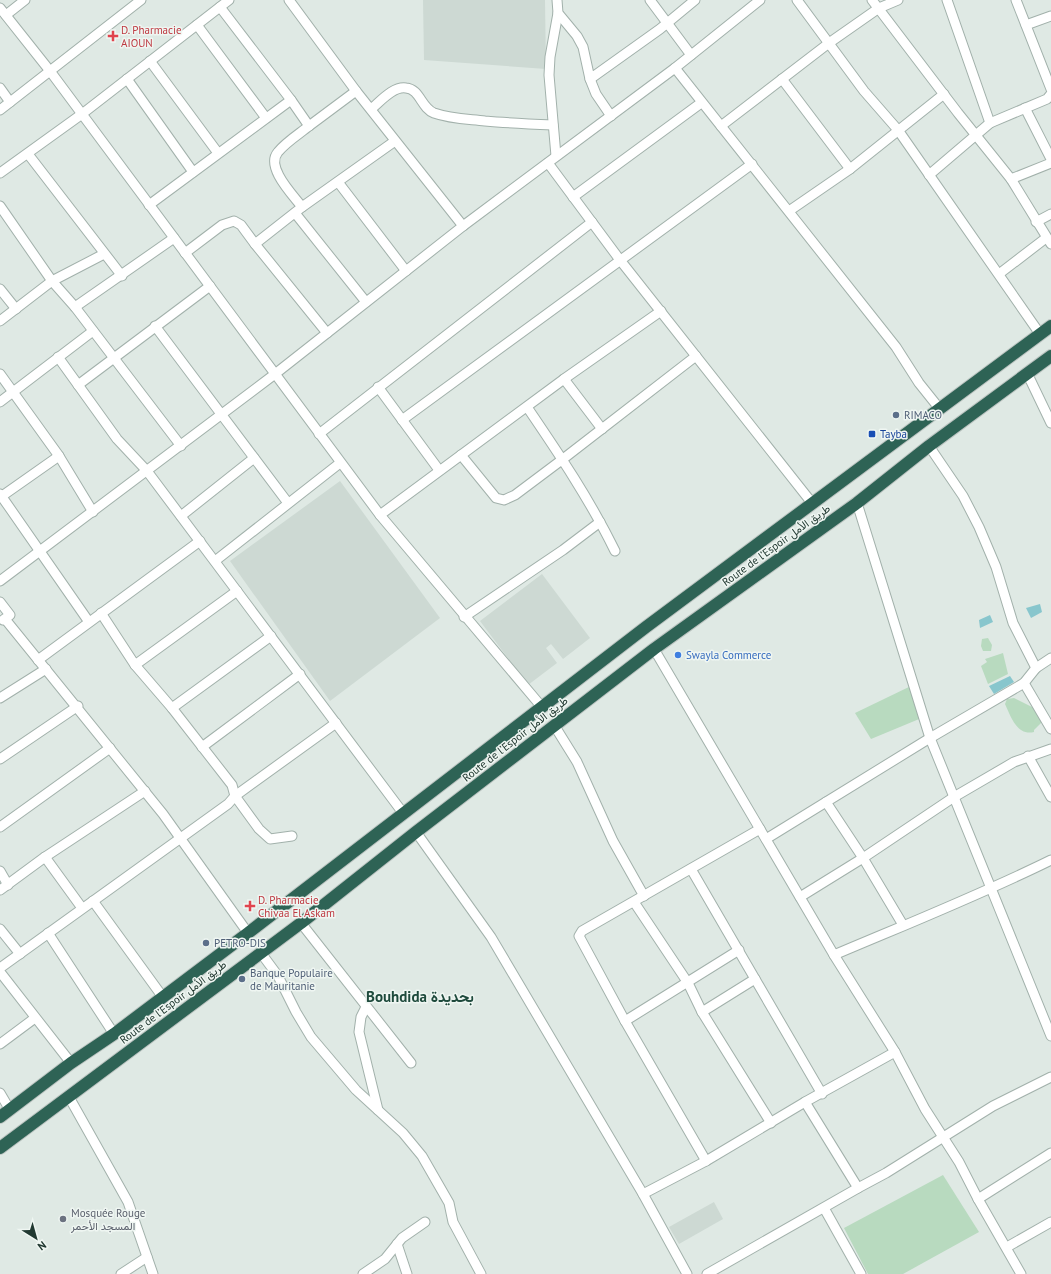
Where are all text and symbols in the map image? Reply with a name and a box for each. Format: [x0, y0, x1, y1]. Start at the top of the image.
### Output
place label: D. Pharmacie AIOUN [121, 23, 182, 50]
marker: D. Pharmacie AIOUN [108, 31, 118, 41]
place label: RIMACO [904, 408, 942, 422]
marker: RIMACO [891, 410, 901, 420]
place label: Tayba [880, 427, 907, 441]
marker: Tayba [867, 429, 877, 439]
street label: Route de l’Espoir طريق الأمل [719, 501, 833, 589]
place label: Swayla Commerce [686, 648, 772, 662]
marker: Swayla Commerce [673, 650, 683, 660]
street label: Route de l’Espoir طريق الأمل [459, 693, 571, 785]
place label: D. Pharmacie Chivaa El Askam [258, 893, 335, 920]
marker: D. Pharmacie Chivaa El Askam [245, 901, 255, 911]
place label: PETRO-DIS [214, 936, 266, 950]
marker: PETRO-DIS [201, 938, 211, 948]
street label: Route de l’Espoir طريق الأمل [117, 957, 229, 1047]
place label: Banque Populaire de Mauritanie [250, 966, 333, 993]
marker: Banque Populaire de Mauritanie [237, 974, 247, 984]
district label: Bouhdida بحديدة [366, 987, 474, 1006]
place label: Mosquée Rouge المسجد الأحمر [70, 1206, 146, 1233]
marker: Mosquée Rouge المسجد الأحمر [58, 1214, 68, 1224]
north arrow [16, 1218, 56, 1258]
text: N [35, 1238, 49, 1254]

